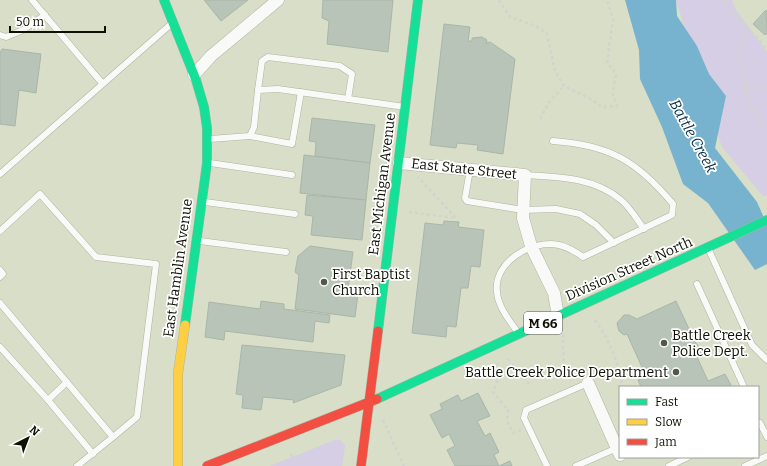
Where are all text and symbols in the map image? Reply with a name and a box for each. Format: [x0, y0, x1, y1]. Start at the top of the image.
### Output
scale bar [10, 8, 105, 34]
text: 50 m [16, 15, 45, 29]
water label: Battle Creek [665, 96, 721, 177]
street label: East Michigan Avenue [365, 112, 399, 256]
street label: East State Street [410, 155, 518, 183]
street label: East Hamblin Avenue [160, 198, 196, 338]
street label: Division Street North [563, 233, 695, 305]
place label: First Baptist Church [332, 266, 410, 299]
marker: First Baptist Church [319, 277, 329, 287]
road number: M 66 [524, 312, 562, 334]
place label: Battle Creek Police Dept. [672, 327, 751, 360]
marker: Battle Creek Police Dept. [659, 338, 669, 348]
place label: Battle Creek Police Department [465, 364, 668, 381]
marker: Battle Creek Police Department [671, 367, 681, 377]
legend [619, 386, 759, 458]
text: Fast [655, 395, 679, 409]
text: Slow [655, 415, 682, 429]
north arrow [8, 418, 48, 458]
text: N [27, 423, 42, 439]
text: Jam [654, 435, 677, 449]

